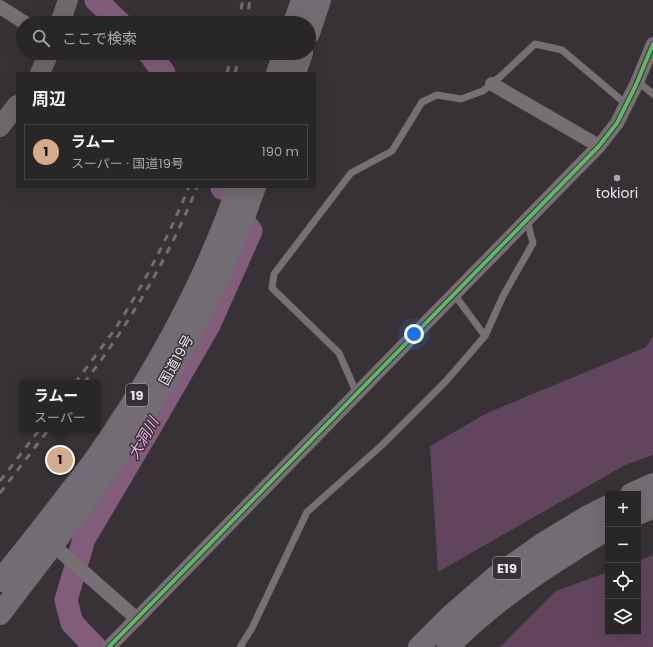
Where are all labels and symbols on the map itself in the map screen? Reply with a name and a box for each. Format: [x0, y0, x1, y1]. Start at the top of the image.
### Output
marker: tokiori [612, 173, 622, 183]
place label: tokiori [596, 183, 638, 203]
your location [404, 324, 424, 344]
street label: 国道19号 [154, 331, 198, 389]
road number: 19 [126, 384, 148, 406]
water label: 大洞川 [123, 412, 164, 463]
pin: 1 [47, 445, 73, 475]
road number: E19 [493, 557, 521, 579]

